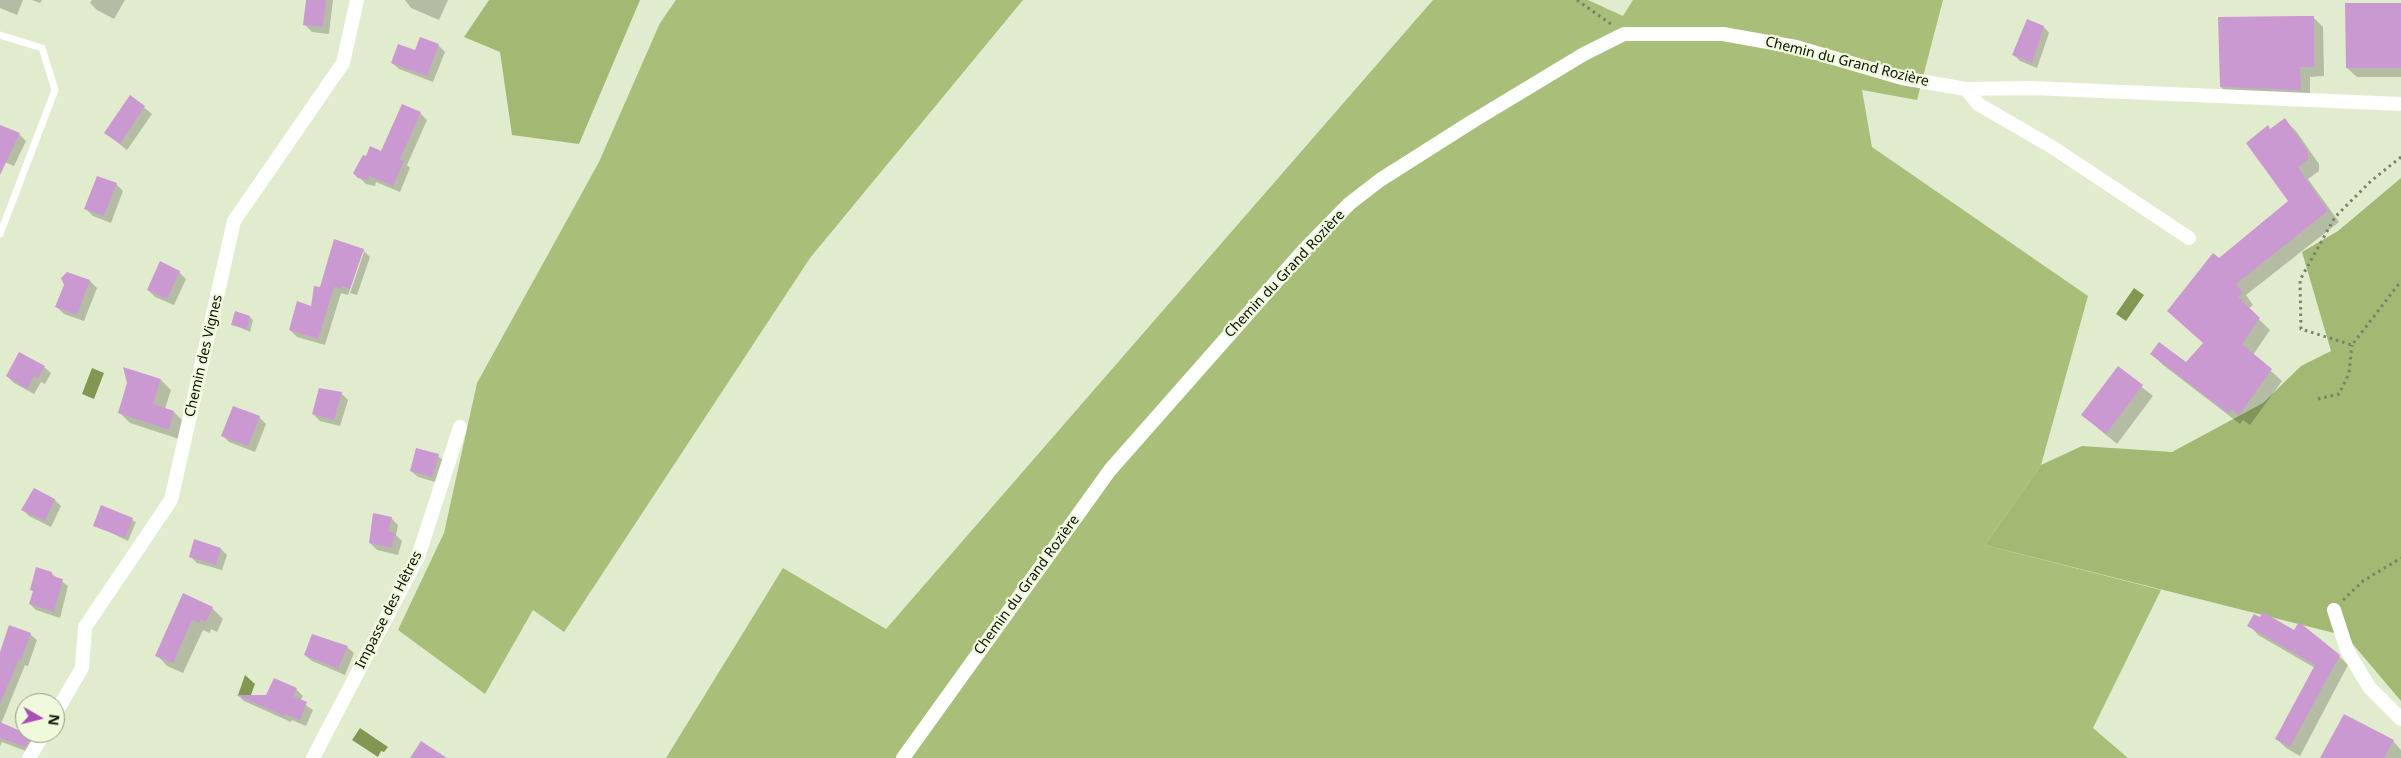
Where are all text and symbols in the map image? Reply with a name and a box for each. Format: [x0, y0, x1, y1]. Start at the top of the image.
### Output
street label: Chemin du Grand Rozière [1763, 33, 1931, 91]
street label: Chemin du Grand Rozière [1221, 207, 1349, 341]
street label: Chemin des Vignes [182, 293, 226, 419]
street label: Chemin du Grand Rozière [971, 512, 1083, 658]
street label: Impasse des Hêtres [352, 548, 426, 672]
north arrow [15, 693, 65, 743]
text: N [44, 713, 65, 727]

